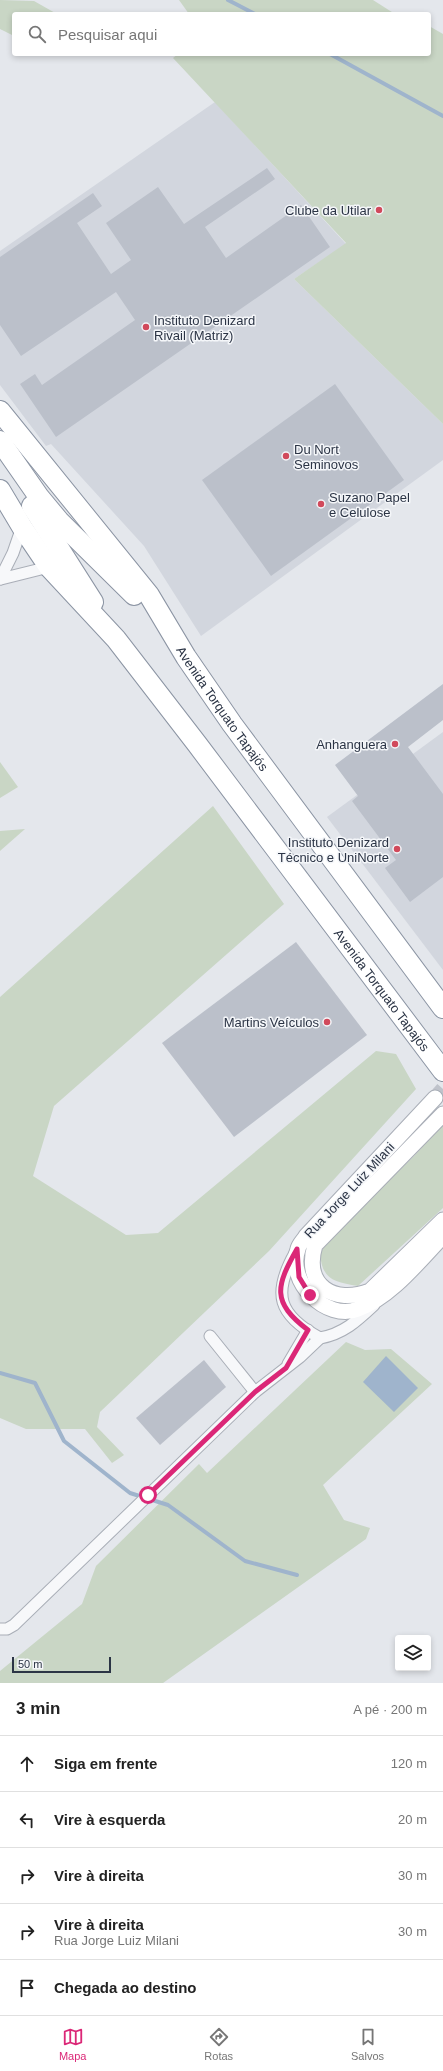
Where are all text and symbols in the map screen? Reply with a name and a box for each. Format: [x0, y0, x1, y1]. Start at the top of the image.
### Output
search box [12, 12, 431, 56]
icon: search [26, 23, 48, 45]
text: Pesquisar aqui [58, 26, 157, 43]
place label: Clube da Utilar [285, 203, 372, 218]
marker: Clube da Utilar [374, 205, 384, 215]
place label: Instituto Denizard Rivail (Matriz) [154, 313, 255, 343]
marker: Instituto Denizard Rivail (Matriz) [141, 322, 151, 332]
place label: Du Nort Seminovos [294, 442, 359, 472]
marker: Du Nort Seminovos [281, 451, 291, 461]
place label: Suzano Papel e Celulose [329, 490, 410, 520]
marker: Suzano Papel e Celulose [316, 499, 326, 509]
street label: Avenida Torquato Tapajós [173, 644, 271, 774]
place label: Anhanguera [316, 737, 388, 752]
marker: Anhanguera [390, 739, 400, 749]
place label: Instituto Denizard Técnico e UniNorte [278, 835, 389, 865]
marker: Instituto Denizard Técnico e UniNorte [392, 844, 402, 854]
street label: Avenida Torquato Tapajós [331, 926, 433, 1055]
place label: Martins Veículos [224, 1015, 319, 1030]
marker: Martins Veículos [322, 1017, 332, 1027]
street label: Rua Jorge Luiz Milani [301, 1139, 398, 1241]
route end [301, 1286, 319, 1304]
route start [139, 1486, 157, 1504]
map controls [395, 1635, 431, 1671]
button: layers [395, 1635, 431, 1671]
scale bar [12, 1655, 111, 1674]
text: 50 m [18, 1658, 42, 1670]
text: 3 min [16, 1699, 60, 1718]
text: A pé · 200 m [353, 1702, 427, 1717]
icon: ahead [16, 1753, 38, 1775]
text: Siga em frente [54, 1755, 157, 1772]
text: 120 m [391, 1756, 427, 1771]
icon: left [16, 1809, 38, 1831]
text: Vire à esquerda [54, 1811, 165, 1828]
text: 20 m [398, 1812, 427, 1827]
icon: right [16, 1865, 38, 1887]
text: Vire à direita [54, 1867, 144, 1884]
text: 30 m [398, 1868, 427, 1883]
text: Vire à direita [54, 1916, 144, 1933]
icon: right [16, 1921, 38, 1943]
text: 30 m [398, 1924, 427, 1939]
text: Rua Jorge Luiz Milani [54, 1933, 179, 1948]
icon: arrive [16, 1977, 38, 1999]
text: Chegada ao destino [54, 1979, 197, 1996]
tab: Mapa [59, 2026, 86, 2062]
tab: Rotas [204, 2026, 233, 2062]
tab: Salvos [351, 2026, 384, 2062]

